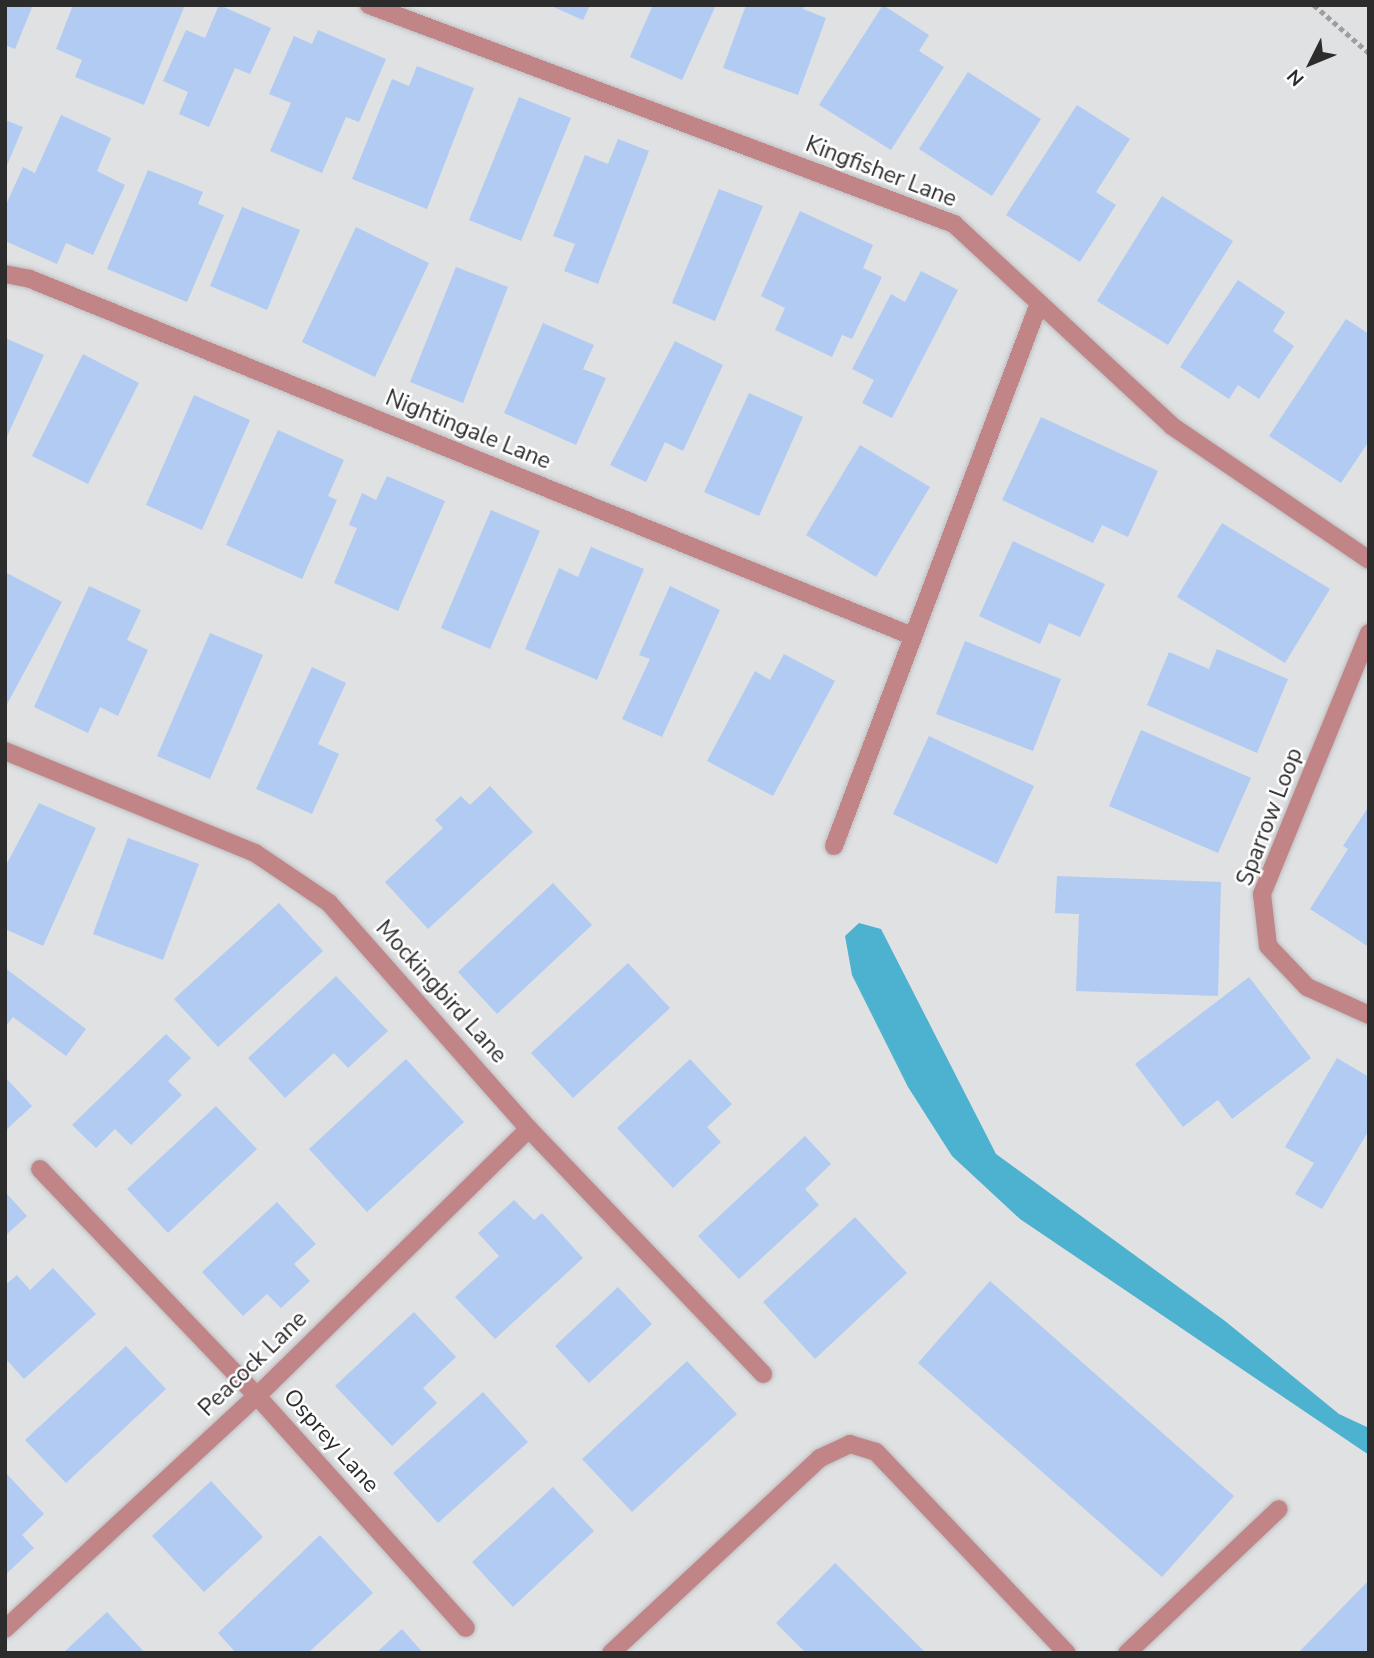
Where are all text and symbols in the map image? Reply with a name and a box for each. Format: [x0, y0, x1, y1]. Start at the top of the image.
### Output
north arrow [1276, 28, 1346, 98]
text: N [1281, 63, 1310, 91]
street label: Kingfisher Lane [802, 131, 960, 213]
street label: Nightingale Lane [381, 384, 555, 476]
street label: Sparrow Loop [1231, 744, 1309, 890]
street label: Mockingbird Lane [370, 915, 512, 1069]
street label: Peacock Lane [193, 1306, 313, 1422]
street label: Osprey Lane [277, 1383, 385, 1499]

